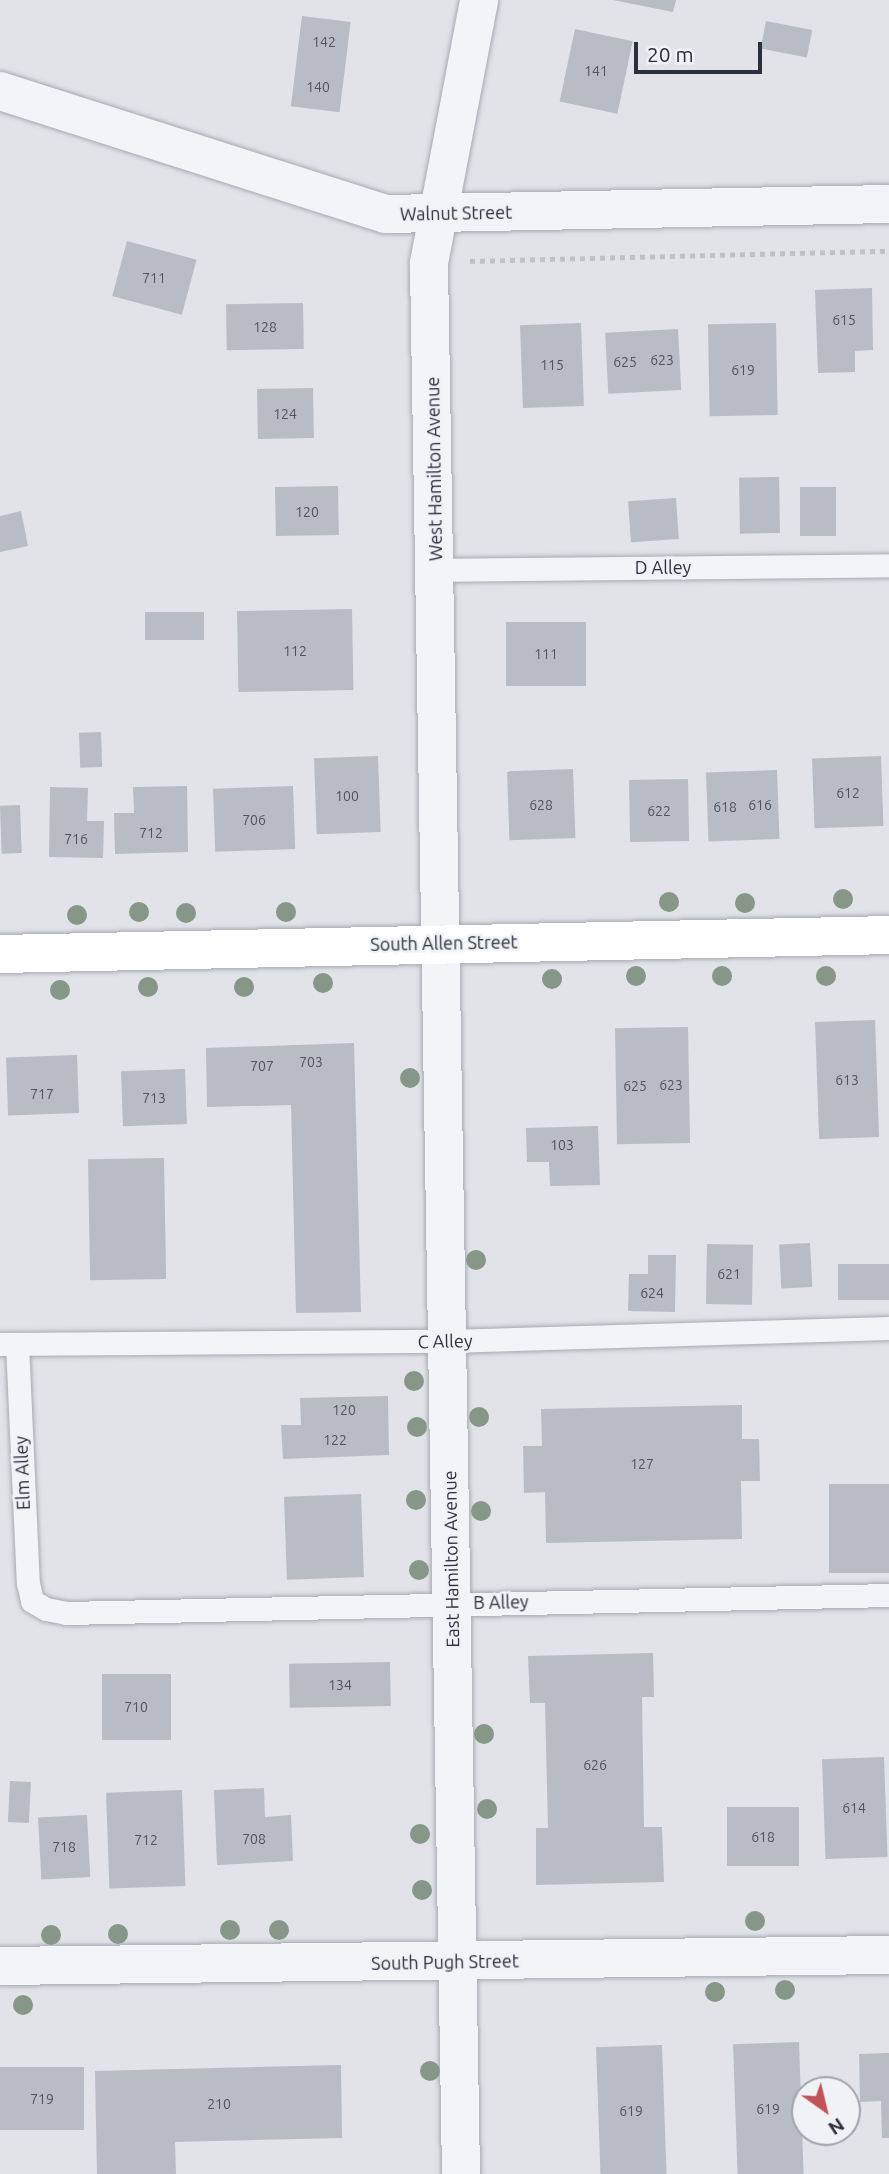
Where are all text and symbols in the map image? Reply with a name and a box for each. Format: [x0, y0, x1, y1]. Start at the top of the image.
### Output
scale bar [637, 28, 765, 72]
house number: 142 [312, 34, 336, 50]
text: 20 m [647, 42, 694, 66]
house number: 141 [584, 63, 608, 79]
house number: 140 [306, 79, 330, 95]
street label: Walnut Street [400, 201, 512, 225]
house number: 711 [142, 270, 166, 286]
house number: 615 [832, 312, 856, 328]
house number: 128 [253, 319, 277, 335]
house number: 623 [650, 352, 674, 368]
house number: 625 [613, 354, 637, 370]
house number: 115 [540, 357, 564, 373]
house number: 619 [731, 362, 755, 378]
street label: West Hamilton Avenue [422, 377, 446, 561]
house number: 124 [273, 406, 297, 422]
house number: 120 [295, 504, 319, 520]
street label: D Alley [635, 556, 691, 578]
house number: 112 [283, 643, 307, 659]
house number: 111 [534, 646, 558, 662]
house number: 612 [836, 785, 860, 801]
house number: 100 [335, 788, 359, 804]
house number: 628 [529, 797, 553, 813]
house number: 616 [748, 797, 772, 813]
house number: 618 [713, 799, 737, 815]
house number: 622 [647, 803, 671, 819]
house number: 706 [242, 812, 266, 828]
house number: 712 [139, 825, 163, 841]
house number: 716 [64, 831, 88, 847]
street label: South Allen Street [370, 931, 518, 955]
house number: 703 [299, 1054, 323, 1070]
house number: 707 [250, 1058, 274, 1074]
house number: 613 [835, 1072, 859, 1088]
house number: 623 [659, 1077, 683, 1093]
house number: 625 [623, 1078, 647, 1094]
house number: 717 [30, 1086, 54, 1102]
house number: 713 [142, 1090, 166, 1106]
house number: 103 [550, 1137, 574, 1153]
house number: 621 [717, 1266, 741, 1282]
house number: 624 [640, 1285, 664, 1301]
street label: C Alley [417, 1330, 473, 1352]
house number: 120 [332, 1402, 356, 1418]
house number: 122 [323, 1432, 347, 1448]
street label: Elm Alley [10, 1436, 34, 1510]
house number: 127 [630, 1456, 654, 1472]
street label: East Hamilton Avenue [439, 1470, 463, 1648]
street label: B Alley [473, 1591, 529, 1613]
house number: 134 [328, 1677, 352, 1693]
house number: 710 [124, 1699, 148, 1715]
house number: 626 [583, 1757, 607, 1773]
house number: 614 [842, 1800, 866, 1816]
house number: 618 [751, 1829, 775, 1845]
house number: 708 [242, 1831, 266, 1847]
house number: 712 [134, 1832, 158, 1848]
house number: 718 [52, 1839, 76, 1855]
street label: South Pugh Street [371, 1950, 519, 1974]
north arrow [791, 2076, 861, 2146]
house number: 719 [30, 2091, 54, 2107]
house number: 210 [207, 2096, 231, 2112]
house number: 619 [756, 2101, 780, 2117]
house number: 619 [619, 2103, 643, 2119]
text: N [825, 2114, 849, 2140]

